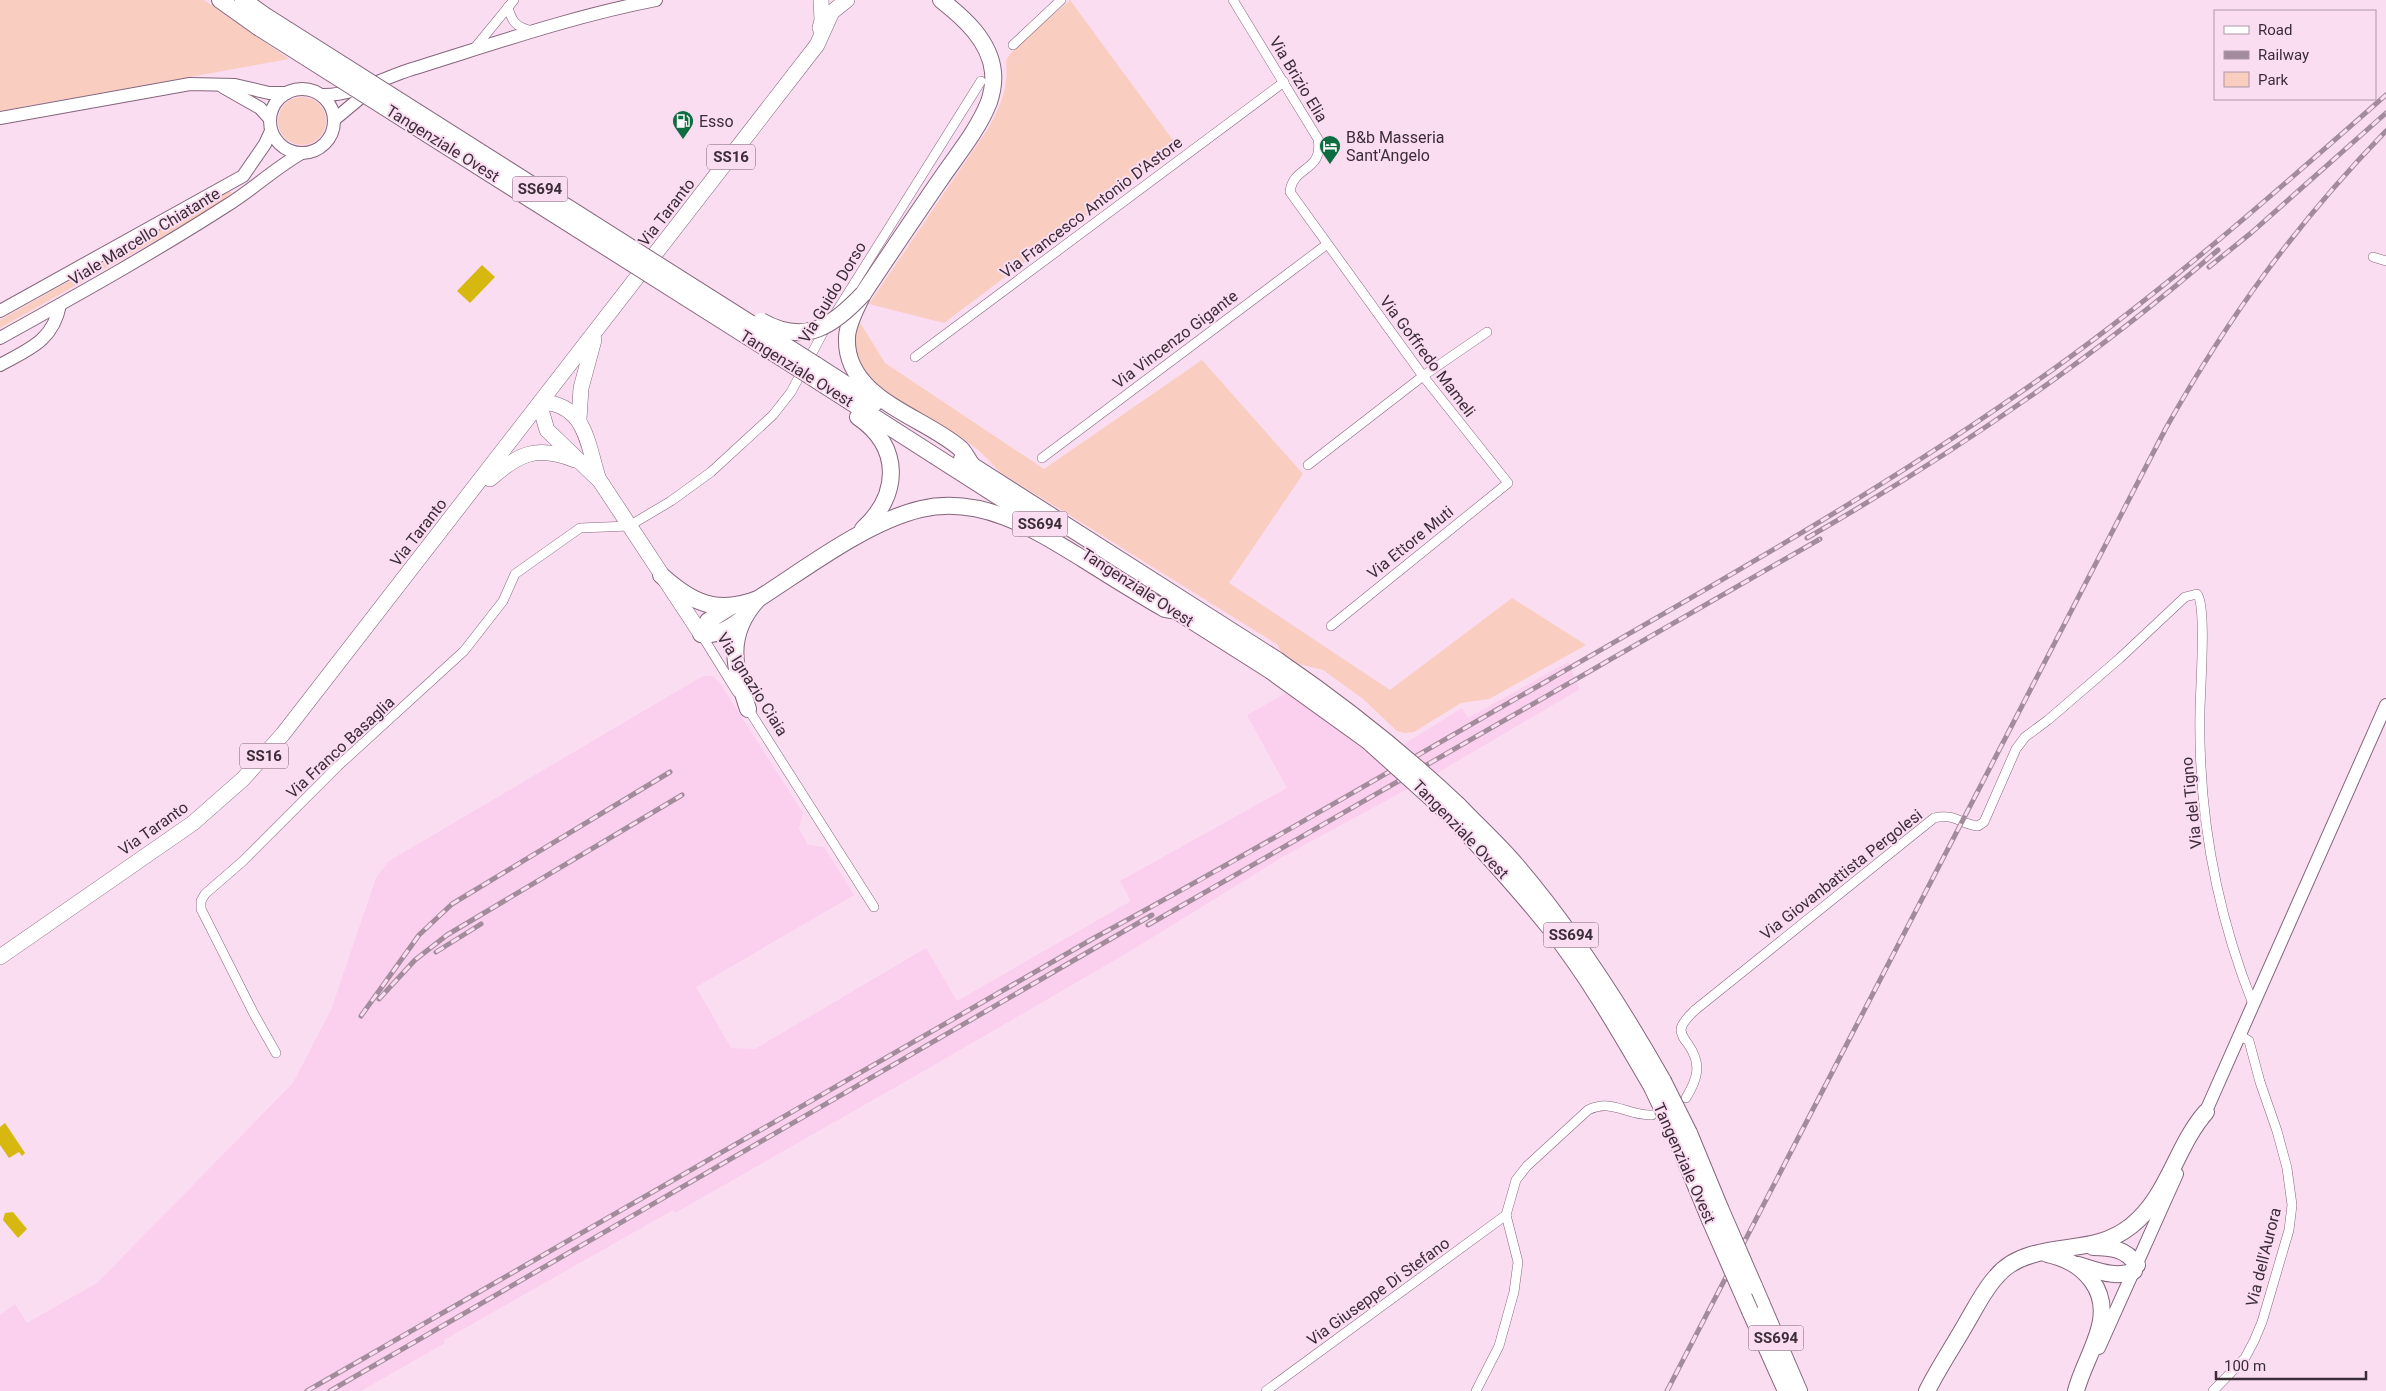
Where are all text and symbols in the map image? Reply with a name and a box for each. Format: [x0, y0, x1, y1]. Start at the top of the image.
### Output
legend [2214, 10, 2376, 100]
text: Road [2258, 21, 2292, 39]
street label: Via Brizio Elia [1266, 33, 1332, 126]
text: Railway [2258, 46, 2309, 64]
text: Park [2258, 71, 2289, 89]
street label: Tangenziale Ovest [383, 101, 503, 186]
fuel station icon: Esso [671, 109, 695, 140]
place label: Esso [699, 112, 734, 131]
place label: B&b Masseria Sant'Angelo [1346, 128, 1445, 165]
street label: Via Francesco Antonio D'Astore [997, 133, 1186, 282]
hotel icon: B&b Masseria Sant'Angelo [1318, 134, 1342, 165]
road number: SS16 [707, 144, 755, 170]
street label: Via Taranto [634, 175, 699, 250]
road number: SS694 [512, 176, 568, 202]
street label: Viale Marcello Chiatante [65, 184, 223, 289]
street label: Via Guido Dorso [795, 238, 870, 346]
street label: Via Vincenzo Gigante [1109, 286, 1241, 393]
street label: Via Goffredo Mameli [1376, 292, 1479, 421]
street label: Tangenziale Ovest [737, 326, 857, 411]
street label: Via Taranto [386, 495, 451, 570]
street label: Via Ettore Muti [1364, 502, 1457, 583]
road number: SS694 [1012, 512, 1068, 536]
street label: Tangenziale Ovest [1078, 544, 1197, 631]
street label: Via Ignazio Ciaia [713, 629, 792, 739]
street label: Via Franco Basaglia [282, 692, 398, 802]
road number: SS16 [240, 744, 288, 768]
street label: Via del Tigno [2177, 756, 2206, 850]
street label: Tangenziale Ovest [1409, 776, 1513, 883]
street label: Via Taranto [115, 797, 192, 859]
street label: Via Giovanbattista Pergolesi [1757, 805, 1926, 944]
road number: SS694 [1544, 922, 1598, 948]
street label: Tangenziale Ovest [1649, 1100, 1720, 1226]
street label: Via dell'Aurora [2242, 1206, 2285, 1309]
street label: Via Giuseppe Di Stefano [1303, 1233, 1453, 1349]
road number: SS694 [1748, 1326, 1804, 1350]
scale bar [2216, 1348, 2366, 1380]
text: 100 m [2224, 1357, 2266, 1375]

